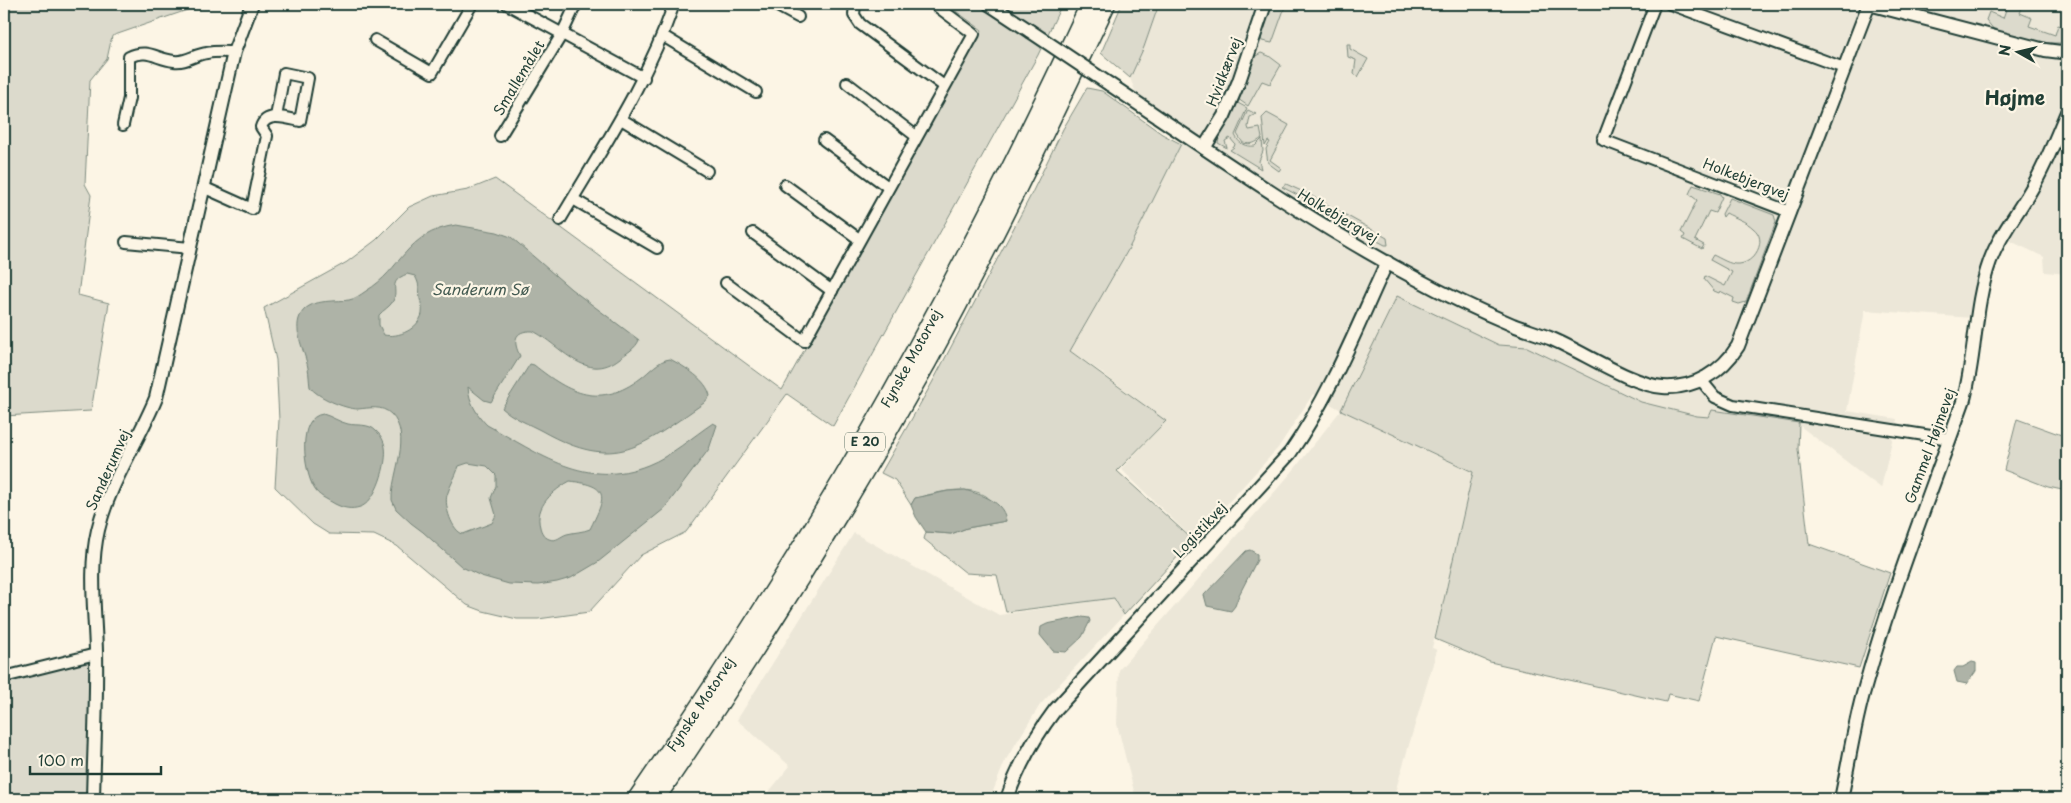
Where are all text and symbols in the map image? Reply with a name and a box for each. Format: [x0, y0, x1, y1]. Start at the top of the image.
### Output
north arrow [1994, 28, 2044, 78]
street label: Hvidkærvej [1201, 34, 1246, 110]
street label: Smallemålet [488, 36, 550, 119]
text: N [1993, 43, 2016, 57]
district label: Højme [1985, 83, 2045, 111]
street label: Holkebjergvej [1700, 152, 1792, 205]
street label: Holkebjergvej [1294, 183, 1383, 248]
water label: Sanderum Sø [432, 277, 530, 300]
street label: Fynske Motorvej [875, 305, 946, 411]
street label: Gammel Højmevej [1899, 385, 1960, 507]
street label: Sanderumvej [80, 426, 135, 514]
road number: E 20 [845, 432, 885, 452]
street label: Logistikvej [1168, 497, 1231, 562]
street label: Fynske Motorvej [661, 653, 739, 756]
scale bar [30, 743, 161, 775]
text: 100 m [38, 748, 84, 771]

